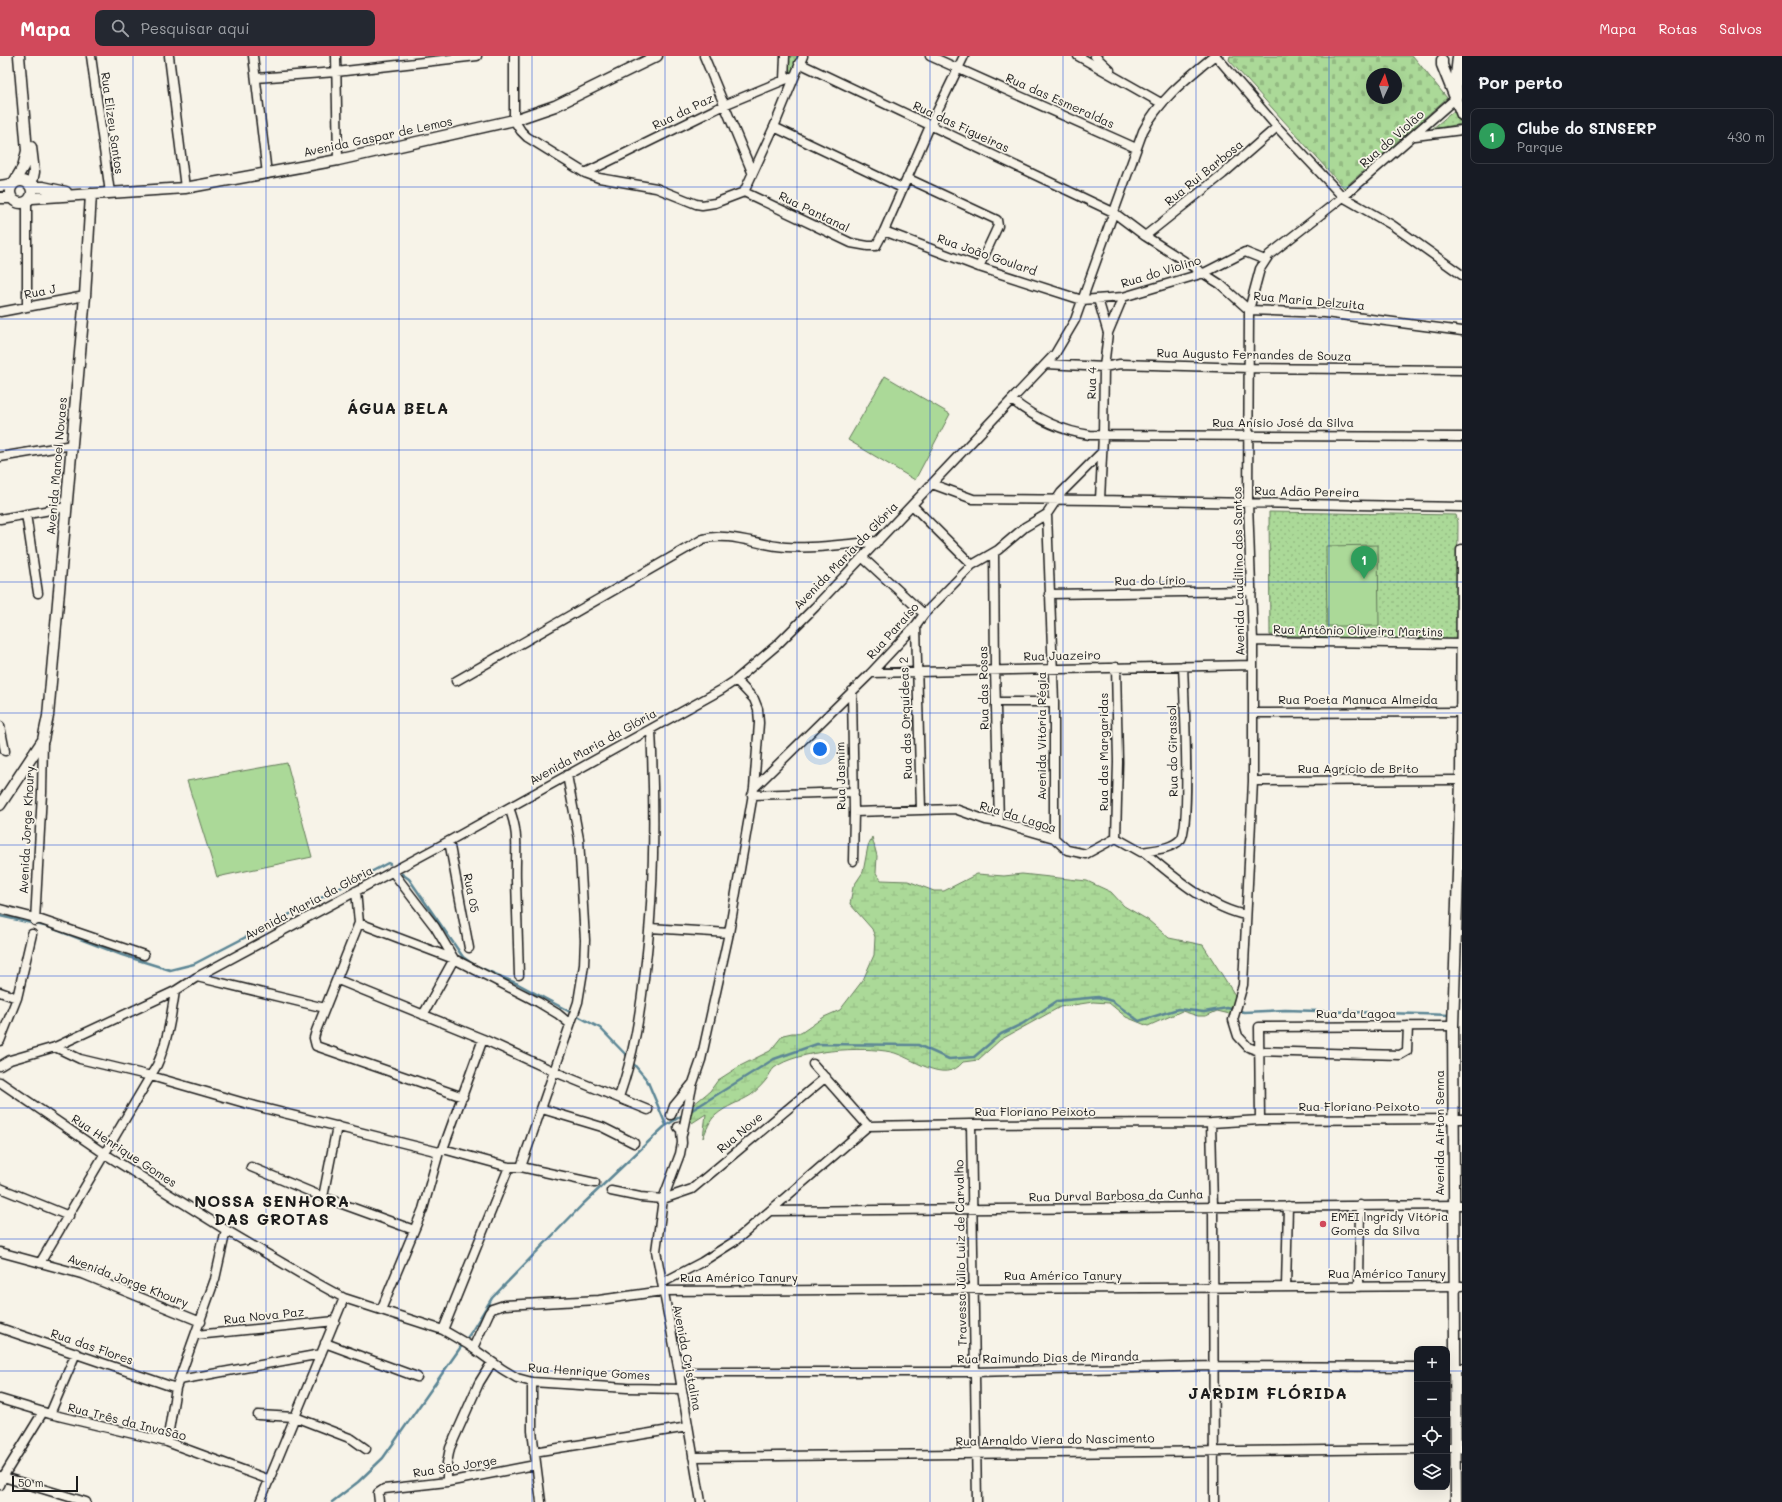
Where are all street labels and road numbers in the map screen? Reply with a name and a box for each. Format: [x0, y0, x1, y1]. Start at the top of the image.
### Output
street label: Rua das Esmeraldas [1003, 69, 1117, 131]
street label: Rua Elizeu Santos [98, 71, 128, 175]
street label: Rua da Paz [649, 89, 716, 133]
street label: Rua das Figueiras [911, 97, 1012, 156]
street label: Rua do Violão [1356, 106, 1427, 171]
street label: Avenida Gaspar de Lemos [302, 112, 454, 160]
street label: Rua Rui Barbosa [1161, 136, 1246, 209]
street label: Rua Pantanal [776, 187, 853, 235]
street label: Rua João Goulard [935, 229, 1040, 279]
street label: Rua do Violino [1119, 251, 1203, 291]
street label: Rua J [22, 280, 58, 302]
street label: Rua Maria Delzuita [1253, 287, 1366, 313]
street label: Rua Augusto Fernandes de Souza [1156, 344, 1352, 364]
street label: Rua 4 [1083, 367, 1099, 399]
street label: Avenida Manoel Novaes [42, 396, 70, 535]
street label: Rua Anísio José da Silva [1212, 414, 1354, 430]
street label: Rua Adão Pereira [1254, 482, 1360, 500]
street label: Avenida Laudilino dos Santos [1229, 486, 1247, 656]
street label: Avenida Maria da Glória [790, 498, 901, 612]
street label: Rua do Lírio [1114, 571, 1186, 589]
street label: Rua Paraíso [863, 599, 922, 662]
street label: Rua Antônio Oliveira Martins [1273, 621, 1443, 639]
street label: Rua das Rosas [974, 646, 992, 730]
street label: Rua Juazeiro [1023, 646, 1101, 664]
street label: Rua das Orquídeas 2 [895, 656, 915, 780]
street label: Avenida Vitória Régia [1033, 672, 1049, 800]
street label: Rua Poeta Manuca Almeida [1278, 691, 1438, 707]
street label: Rua das Margaridas [1095, 693, 1111, 811]
street label: Avenida Maria da Glória [526, 704, 659, 788]
street label: Rua do Girassol [1163, 705, 1181, 797]
street label: Rua Jasmim [831, 742, 849, 810]
street label: Rua Agrício de Brito [1298, 760, 1418, 776]
street label: Avenida Jorge Khoury [15, 766, 37, 894]
street label: Rua da Lagoa [978, 797, 1059, 835]
street label: Avenida Maria da Glória [242, 861, 376, 943]
street label: Rua 05 [460, 872, 484, 914]
street label: Rua da Lagoa [1316, 1005, 1396, 1021]
street label: Avenida Airton Senna [1431, 1070, 1447, 1196]
street label: Rua Floriano Peixoto [1298, 1098, 1420, 1114]
street label: Rua Floriano Peixoto [974, 1103, 1096, 1119]
street label: Rua Nove [713, 1108, 766, 1156]
street label: Rua Henrique Gomes [69, 1110, 180, 1190]
street label: Travessa Júlio Luiz de Carvalho [950, 1160, 970, 1346]
street label: Rua Durval Barbosa da Cunha [1028, 1185, 1204, 1205]
street label: Avenida Jorge Khoury [66, 1250, 191, 1310]
street label: Rua Américo Tanury [1328, 1265, 1446, 1281]
street label: Rua Américo Tanury [1004, 1267, 1122, 1283]
street label: Rua Américo Tanury [680, 1269, 798, 1285]
street label: Rua Nova Paz [223, 1303, 305, 1327]
street label: Avenida Cristalina [670, 1303, 706, 1412]
street label: Rua das Flores [49, 1324, 136, 1368]
street label: Rua Raimundo Dias de Miranda [957, 1347, 1139, 1367]
street label: Rua Henrique Gomes [528, 1359, 651, 1383]
street label: Rua Três da InvaSão [66, 1399, 188, 1444]
street label: Rua Arnaldo Viera do Nascimento [955, 1429, 1155, 1449]
street label: Rua São Jorge [412, 1451, 498, 1481]

